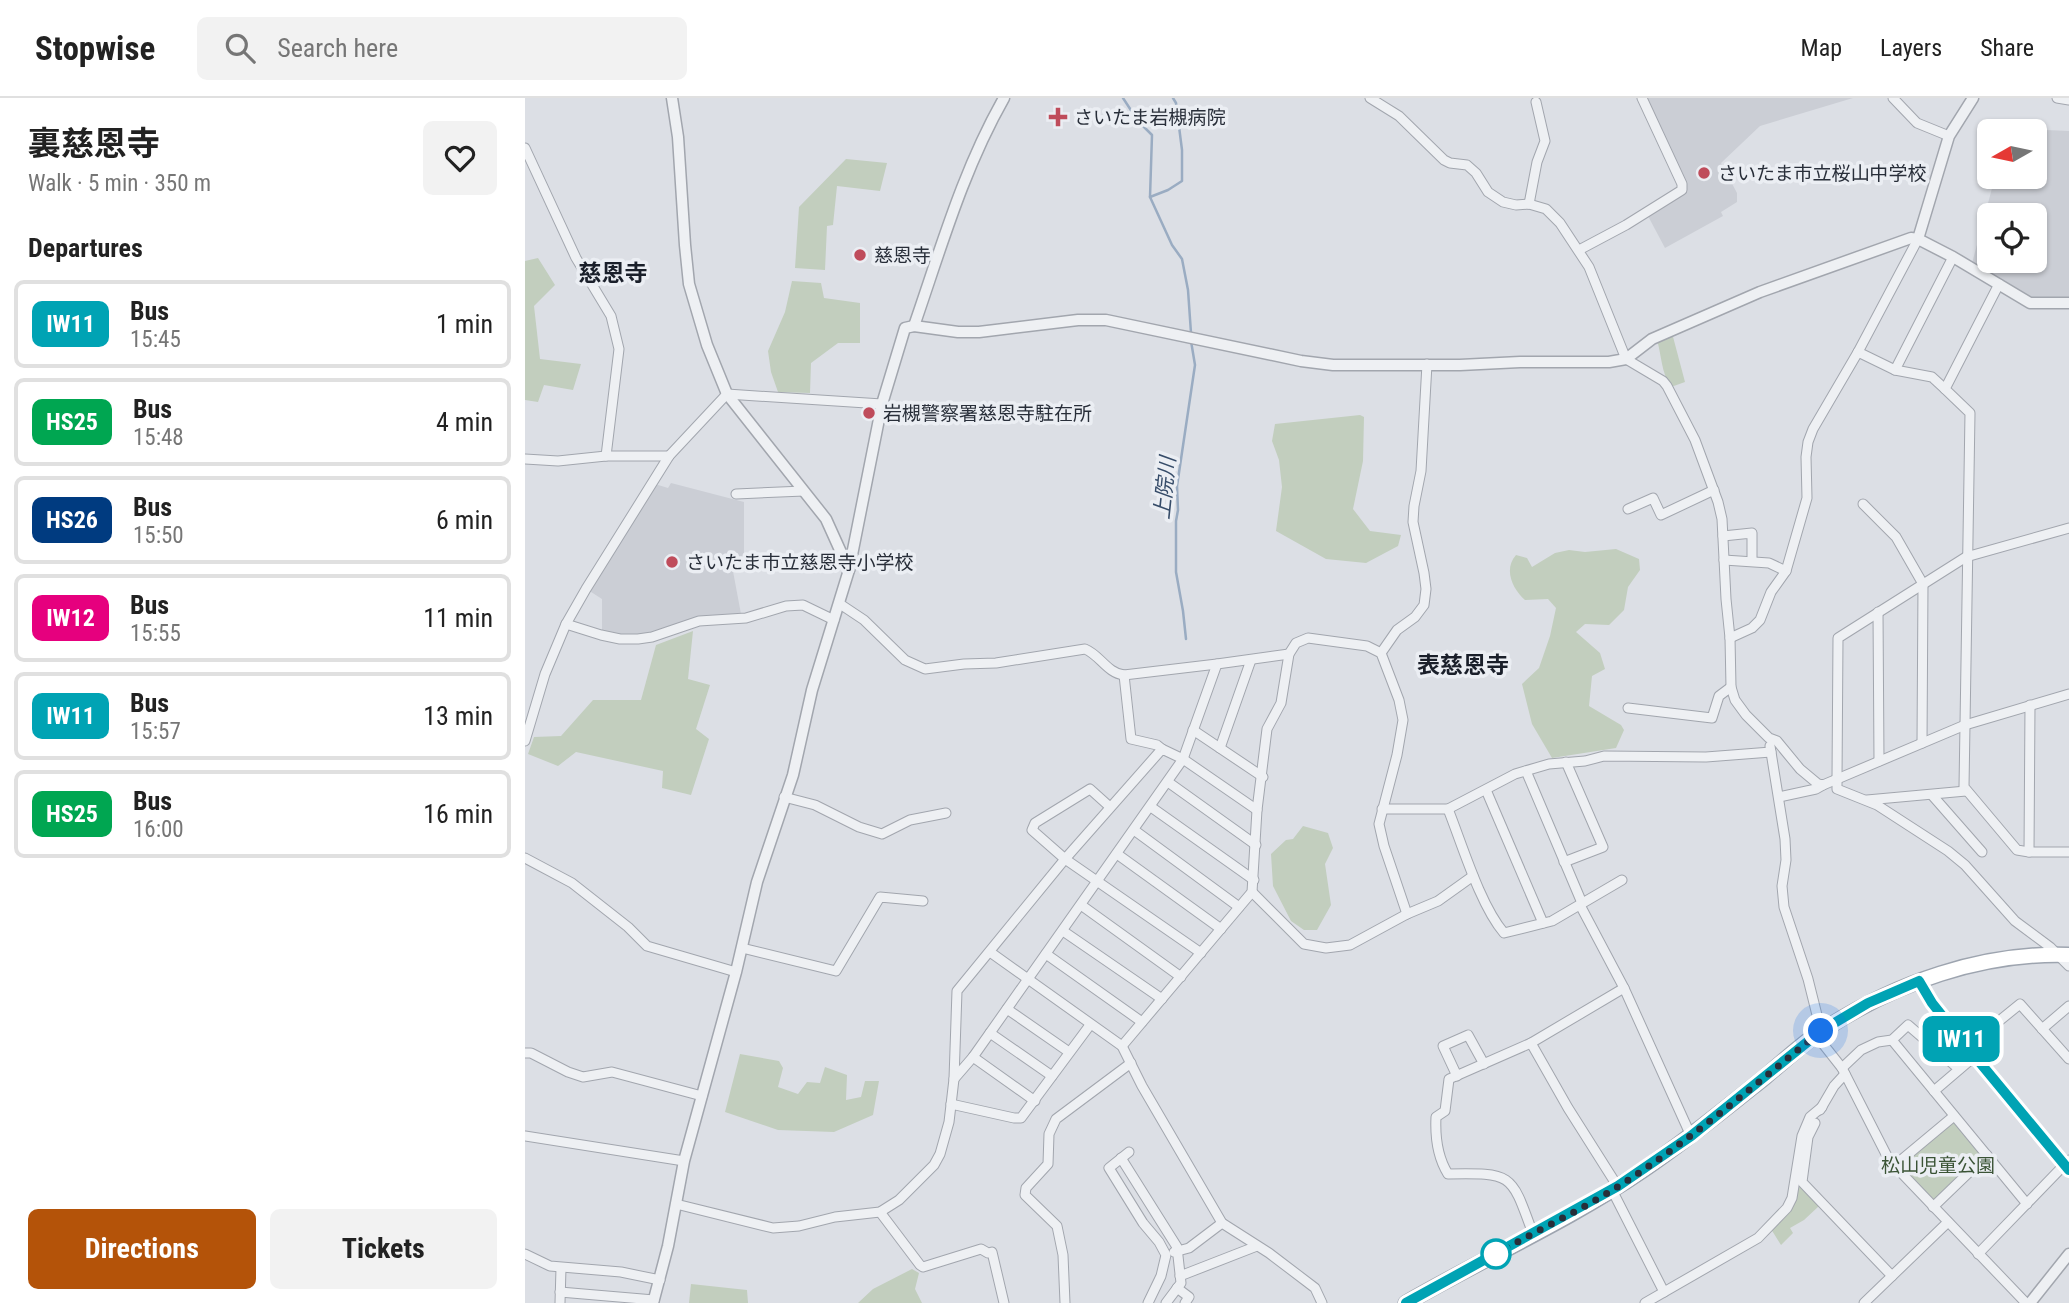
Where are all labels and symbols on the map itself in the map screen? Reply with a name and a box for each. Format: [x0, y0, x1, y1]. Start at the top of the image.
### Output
place label: さいたま岩槻病院 [1074, 106, 1225, 129]
marker: さいたま岩槻病院 [1048, 107, 1068, 127]
north arrow [1977, 119, 2047, 189]
place label: さいたま市立桜山中学校 [1718, 162, 1926, 185]
marker: さいたま市立桜山中学校 [1696, 165, 1712, 181]
place label: 慈恩寺 [874, 244, 931, 267]
marker: 慈恩寺 [852, 247, 868, 263]
district label: 慈恩寺 [579, 260, 648, 287]
place label: 岩槻警察署慈恩寺駐在所 [883, 402, 1092, 425]
marker: 岩槻警察署慈恩寺駐在所 [861, 405, 877, 421]
water label: 上院川 [1150, 453, 1180, 521]
place label: さいたま市立慈恩寺小学校 [686, 551, 913, 574]
marker: さいたま市立慈恩寺小学校 [664, 554, 680, 570]
district label: 表慈恩寺 [1417, 652, 1509, 679]
your location [1803, 1013, 1838, 1048]
line badge: IW11 [1912, 1016, 2010, 1062]
park label: 松山児童公園 [1881, 1154, 1995, 1177]
unlabelled marker [1481, 1239, 1511, 1269]

